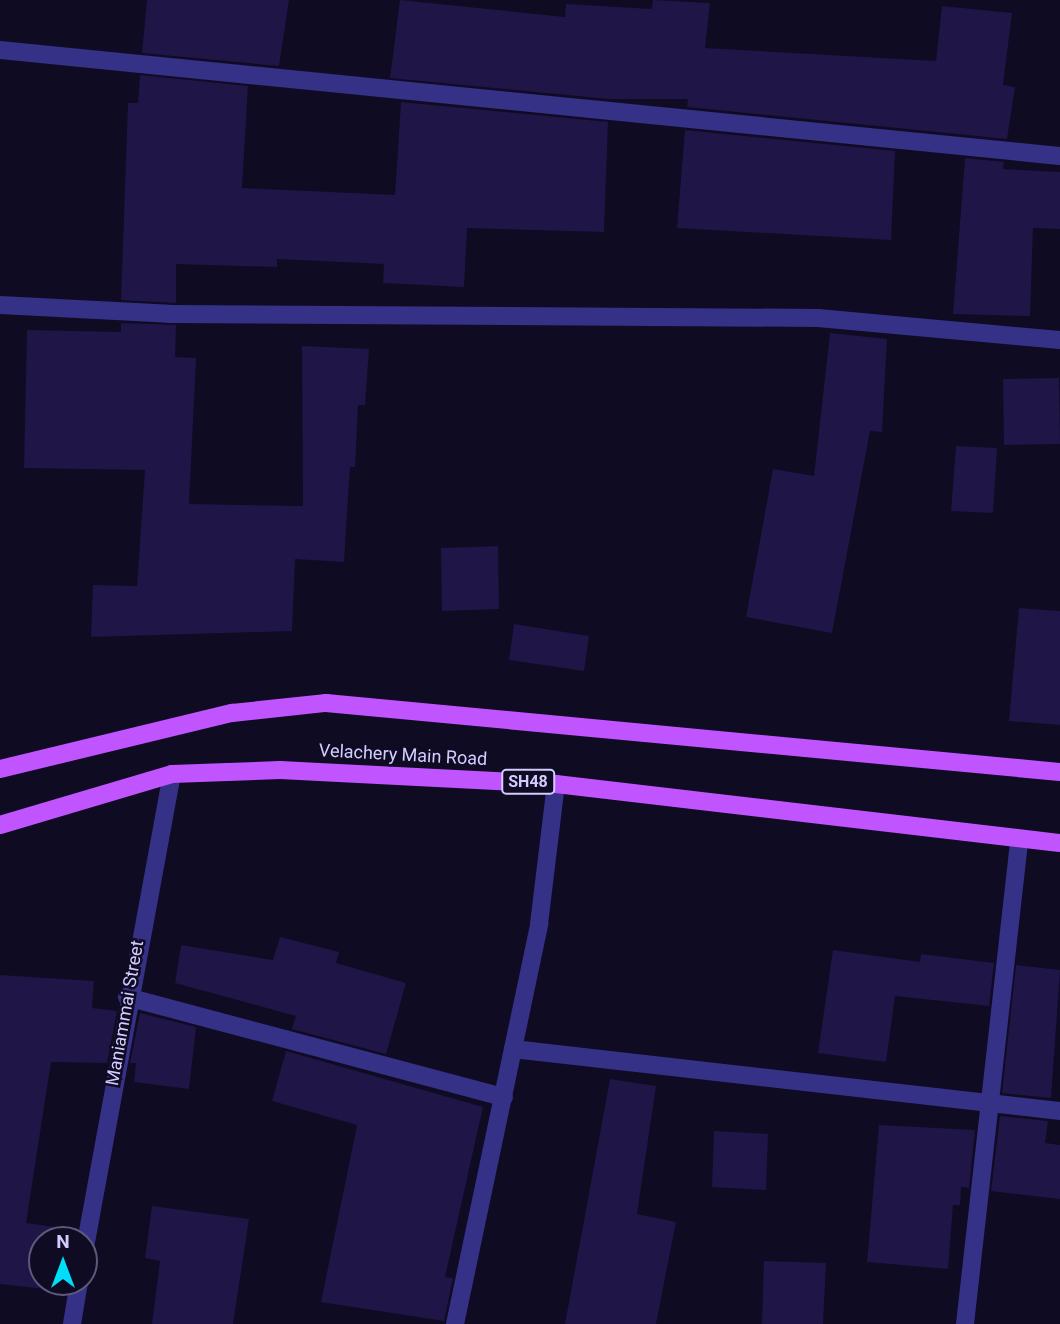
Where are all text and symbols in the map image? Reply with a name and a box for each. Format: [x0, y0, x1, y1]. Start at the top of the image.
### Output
street label: Velachery Main Road [318, 740, 488, 770]
road number: SH48 [500, 769, 556, 794]
street label: Maniammai Street [102, 939, 148, 1087]
north arrow [28, 1226, 98, 1296]
text: N [56, 1230, 70, 1253]

